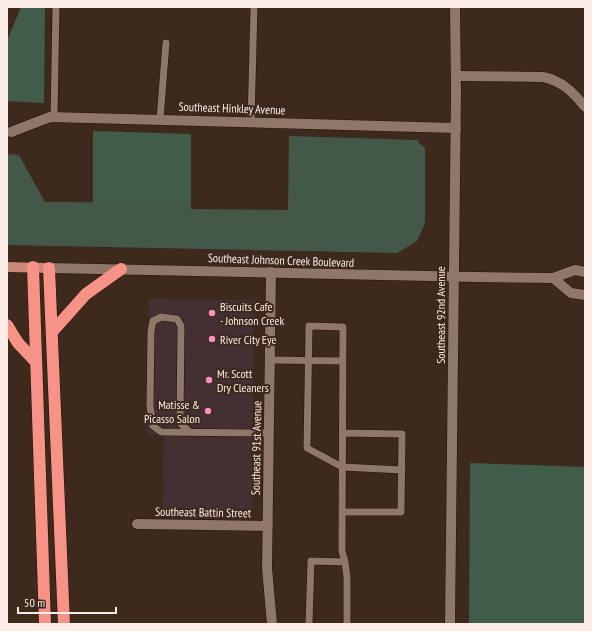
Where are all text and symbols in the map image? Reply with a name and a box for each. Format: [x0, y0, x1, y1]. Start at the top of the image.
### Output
street label: Southeast Hinkley Avenue [178, 99, 286, 117]
street label: Southeast Johnson Creek Boulevard [208, 250, 354, 270]
street label: Southeast 92nd Avenue [433, 266, 448, 364]
place label: Biscuits Cafe - Johnson Creek [220, 299, 284, 328]
marker: Biscuits Cafe - Johnson Creek [207, 308, 217, 318]
place label: River City Eye [220, 332, 277, 347]
marker: River City Eye [207, 334, 217, 344]
place label: Mr. Scott Dry Cleaners [217, 366, 269, 395]
marker: Mr. Scott Dry Cleaners [204, 375, 214, 385]
place label: Matisse & Picasso Salon [144, 397, 200, 426]
street label: Southeast 91st Avenue [248, 401, 264, 495]
marker: Matisse & Picasso Salon [203, 406, 213, 416]
street label: Southeast Battin Street [155, 504, 252, 520]
scale bar [18, 589, 116, 615]
text: 50 m [24, 595, 45, 610]

